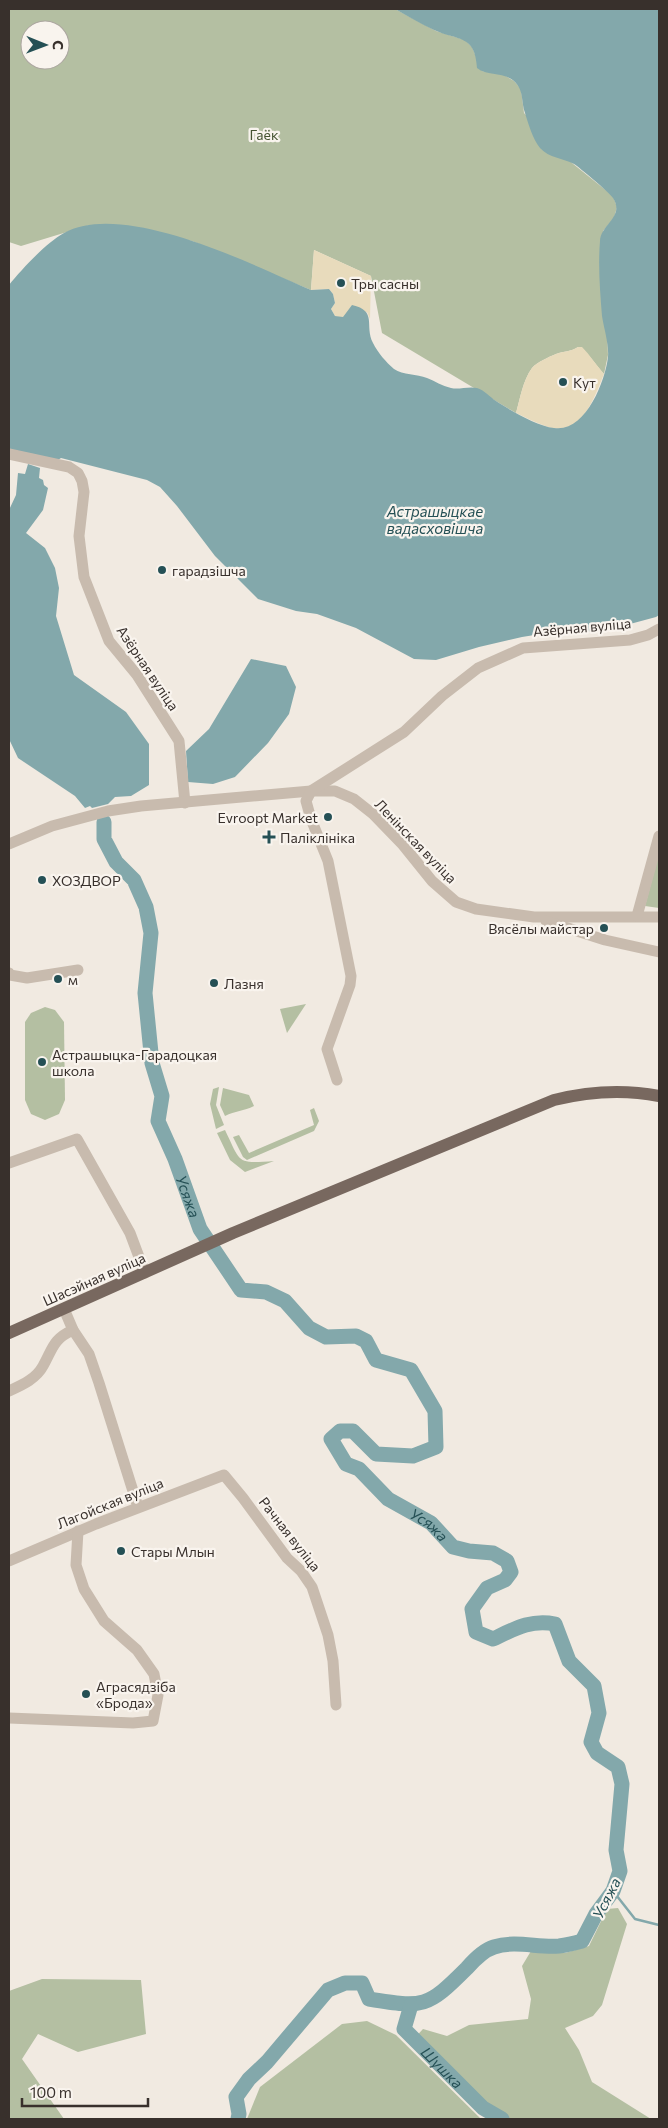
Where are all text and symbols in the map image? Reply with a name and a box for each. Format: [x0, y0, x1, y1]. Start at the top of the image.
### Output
north arrow [20, 20, 70, 70]
text: С [50, 40, 67, 50]
park label: Гаёк [250, 126, 279, 143]
place label: Тры сасны [351, 275, 419, 292]
marker: Тры сасны [335, 277, 347, 289]
place label: Кут [573, 374, 596, 391]
marker: Кут [557, 376, 569, 388]
water label: Астрашыцкае вадасховішча [386, 502, 483, 537]
place label: гарадзішча [172, 562, 246, 579]
marker: гарадзішча [156, 564, 168, 576]
street label: Азёрная вуліца [532, 614, 632, 640]
street label: Азёрная вуліца [113, 622, 183, 714]
street label: Ленінская вуліца [372, 795, 460, 887]
place label: Evroopt Market [218, 809, 318, 826]
marker: Evroopt Market [322, 811, 334, 823]
place label: Паліклініка [280, 829, 355, 846]
marker: Паліклініка [262, 830, 276, 844]
place label: ХОЗДВОР [52, 872, 121, 889]
marker: ХОЗДВОР [36, 874, 48, 886]
place label: Вясёлы майстар [488, 920, 594, 937]
marker: Вясёлы майстар [598, 922, 610, 934]
place label: м [68, 971, 78, 988]
marker: м [52, 973, 64, 985]
place label: Лазня [224, 975, 264, 992]
marker: Лазня [208, 977, 220, 989]
place label: Астрашыцка-Гарадоцкая школа [52, 1046, 217, 1079]
marker: Астрашыцка-Гарадоцкая школа [36, 1056, 48, 1068]
water label: Усяжа [172, 1173, 204, 1220]
street label: Шасэйная вуліца [40, 1249, 148, 1309]
street label: Лагойская вуліца [54, 1474, 166, 1532]
street label: Рачная вуліца [256, 1493, 324, 1575]
water label: Усяжа [407, 1504, 452, 1545]
place label: Стары Млын [131, 1543, 215, 1560]
marker: Стары Млын [115, 1545, 127, 1557]
place label: Аграсядзіба «Брода» [96, 1678, 176, 1711]
marker: Аграсядзіба «Брода» [80, 1688, 92, 1700]
water label: Усяжа [588, 1874, 624, 1922]
water label: Шушка [418, 2043, 467, 2092]
scale bar [22, 2076, 149, 2108]
text: 100 m [30, 2083, 72, 2101]

